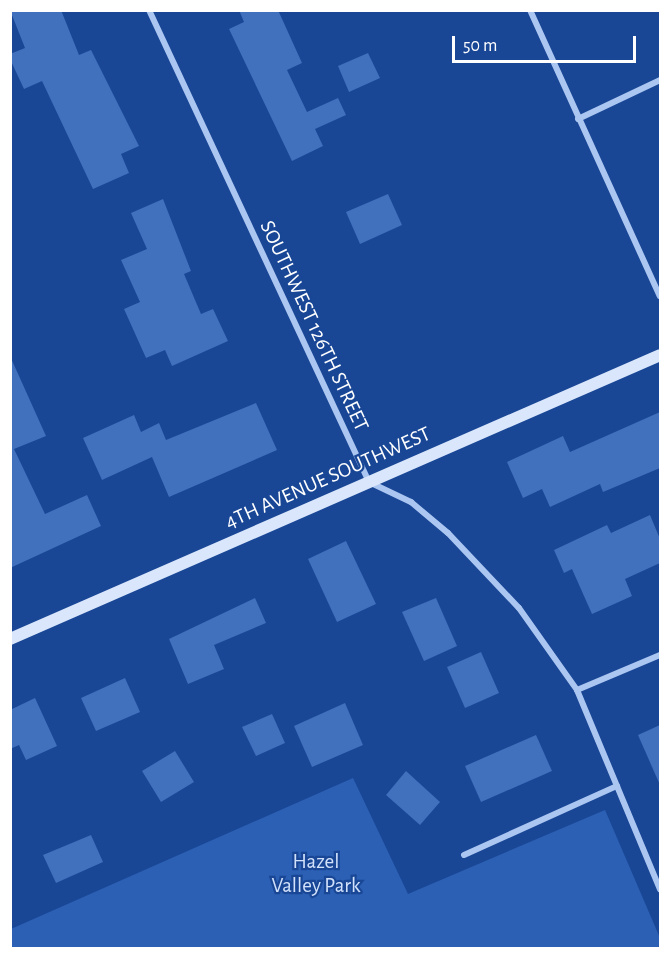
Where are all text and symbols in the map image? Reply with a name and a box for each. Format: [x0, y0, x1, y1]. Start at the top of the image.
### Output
scale bar [455, 24, 640, 62]
text: 50 m [463, 37, 497, 55]
street label: SOUTHWEST 126TH STREET [254, 217, 374, 435]
street label: 4TH AVENUE SOUTHWEST [221, 421, 435, 535]
park label: Hazel Valley Park [271, 849, 361, 899]

